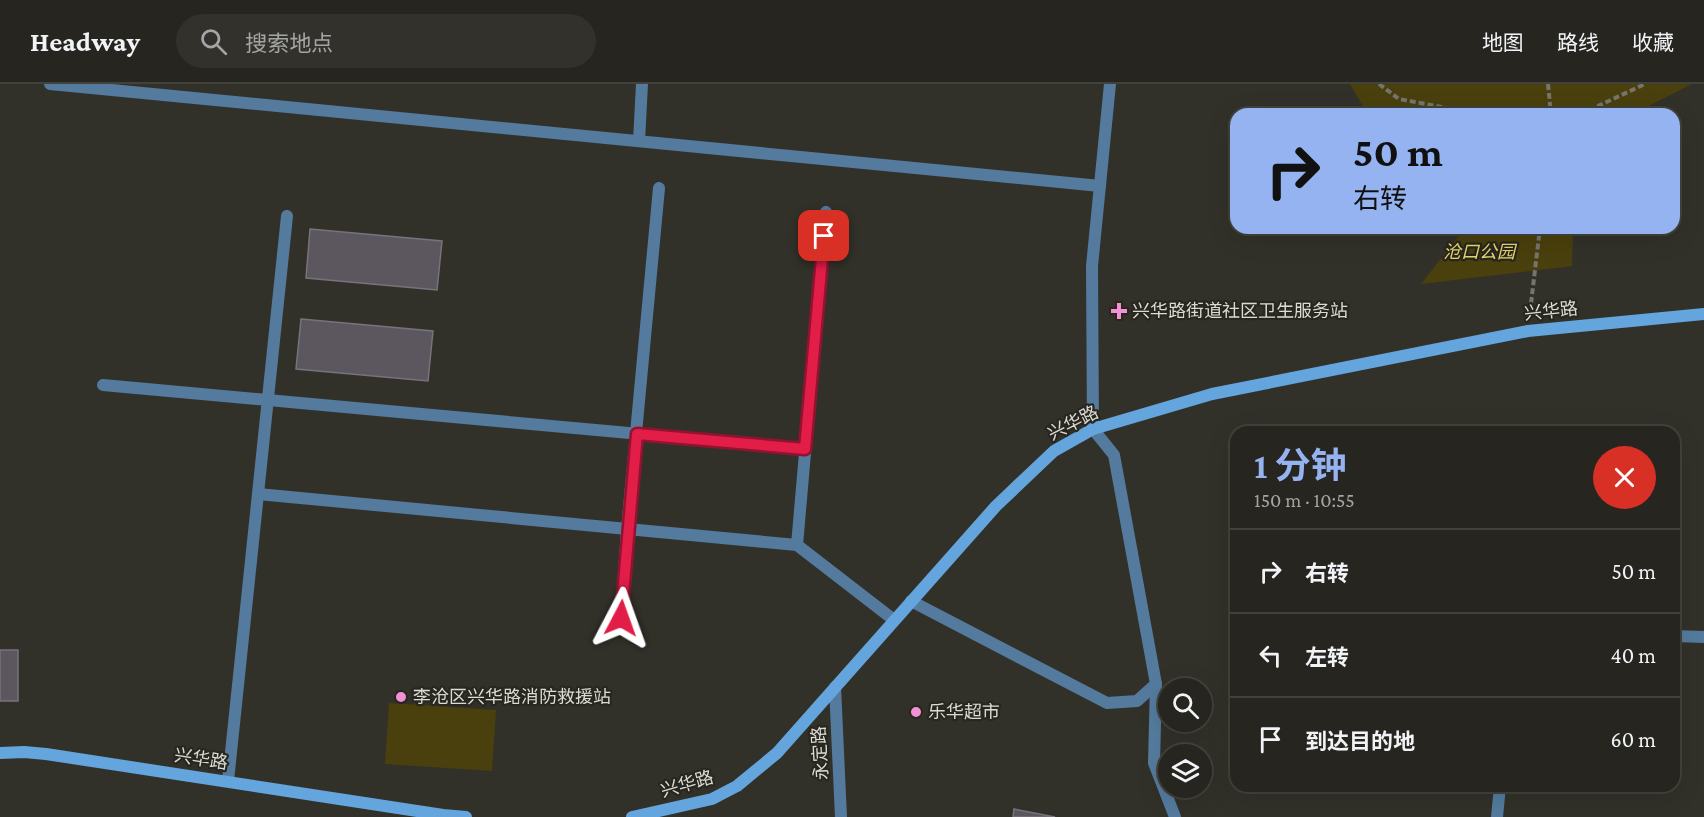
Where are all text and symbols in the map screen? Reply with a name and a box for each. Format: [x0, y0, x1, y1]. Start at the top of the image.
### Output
search box [176, 14, 596, 68]
icon: search [197, 25, 230, 58]
text: Headway [30, 26, 140, 57]
text: 搜索地点 [245, 31, 333, 56]
text: 地图 [1482, 31, 1524, 55]
text: 路线 [1557, 31, 1599, 55]
text: 收藏 [1632, 31, 1674, 55]
text: 50 m [1353, 128, 1443, 175]
icon: right [1254, 132, 1332, 210]
text: 右转 [1353, 184, 1407, 214]
pin [798, 210, 849, 261]
icon: arrive [807, 219, 840, 252]
park label: 沧口公园 [1443, 242, 1518, 262]
street label: 兴华路 [1523, 298, 1579, 324]
place label: 兴华路街道社区卫生服务站 [1132, 301, 1348, 321]
marker: 兴华路街道社区卫生服务站 [1110, 302, 1128, 320]
street label: 兴华路 [1044, 402, 1102, 444]
text: 1 分钟 [1254, 446, 1346, 486]
button: close [1593, 446, 1656, 509]
text: 150 m · 10:55 [1254, 489, 1355, 511]
icon: right [1254, 555, 1287, 588]
text: 50 m [1611, 559, 1656, 584]
text: 右转 [1305, 561, 1349, 586]
position arrow [589, 586, 653, 650]
icon: left [1254, 639, 1287, 672]
text: 40 m [1611, 643, 1656, 668]
text: 左转 [1305, 645, 1349, 670]
map controls [1158, 678, 1212, 798]
button: search [1158, 678, 1212, 732]
place label: 李沧区兴华路消防救援站 [413, 687, 611, 707]
marker: 李沧区兴华路消防救援站 [394, 690, 408, 704]
place label: 乐华超市 [928, 702, 1000, 722]
marker: 乐华超市 [909, 705, 923, 719]
icon: arrive [1254, 723, 1287, 756]
street label: 永定路 [809, 726, 831, 780]
text: 60 m [1611, 727, 1656, 752]
text: 到达目的地 [1305, 729, 1415, 754]
button: layers [1158, 744, 1212, 798]
street label: 兴华路 [173, 745, 229, 773]
street label: 兴华路 [658, 767, 716, 801]

